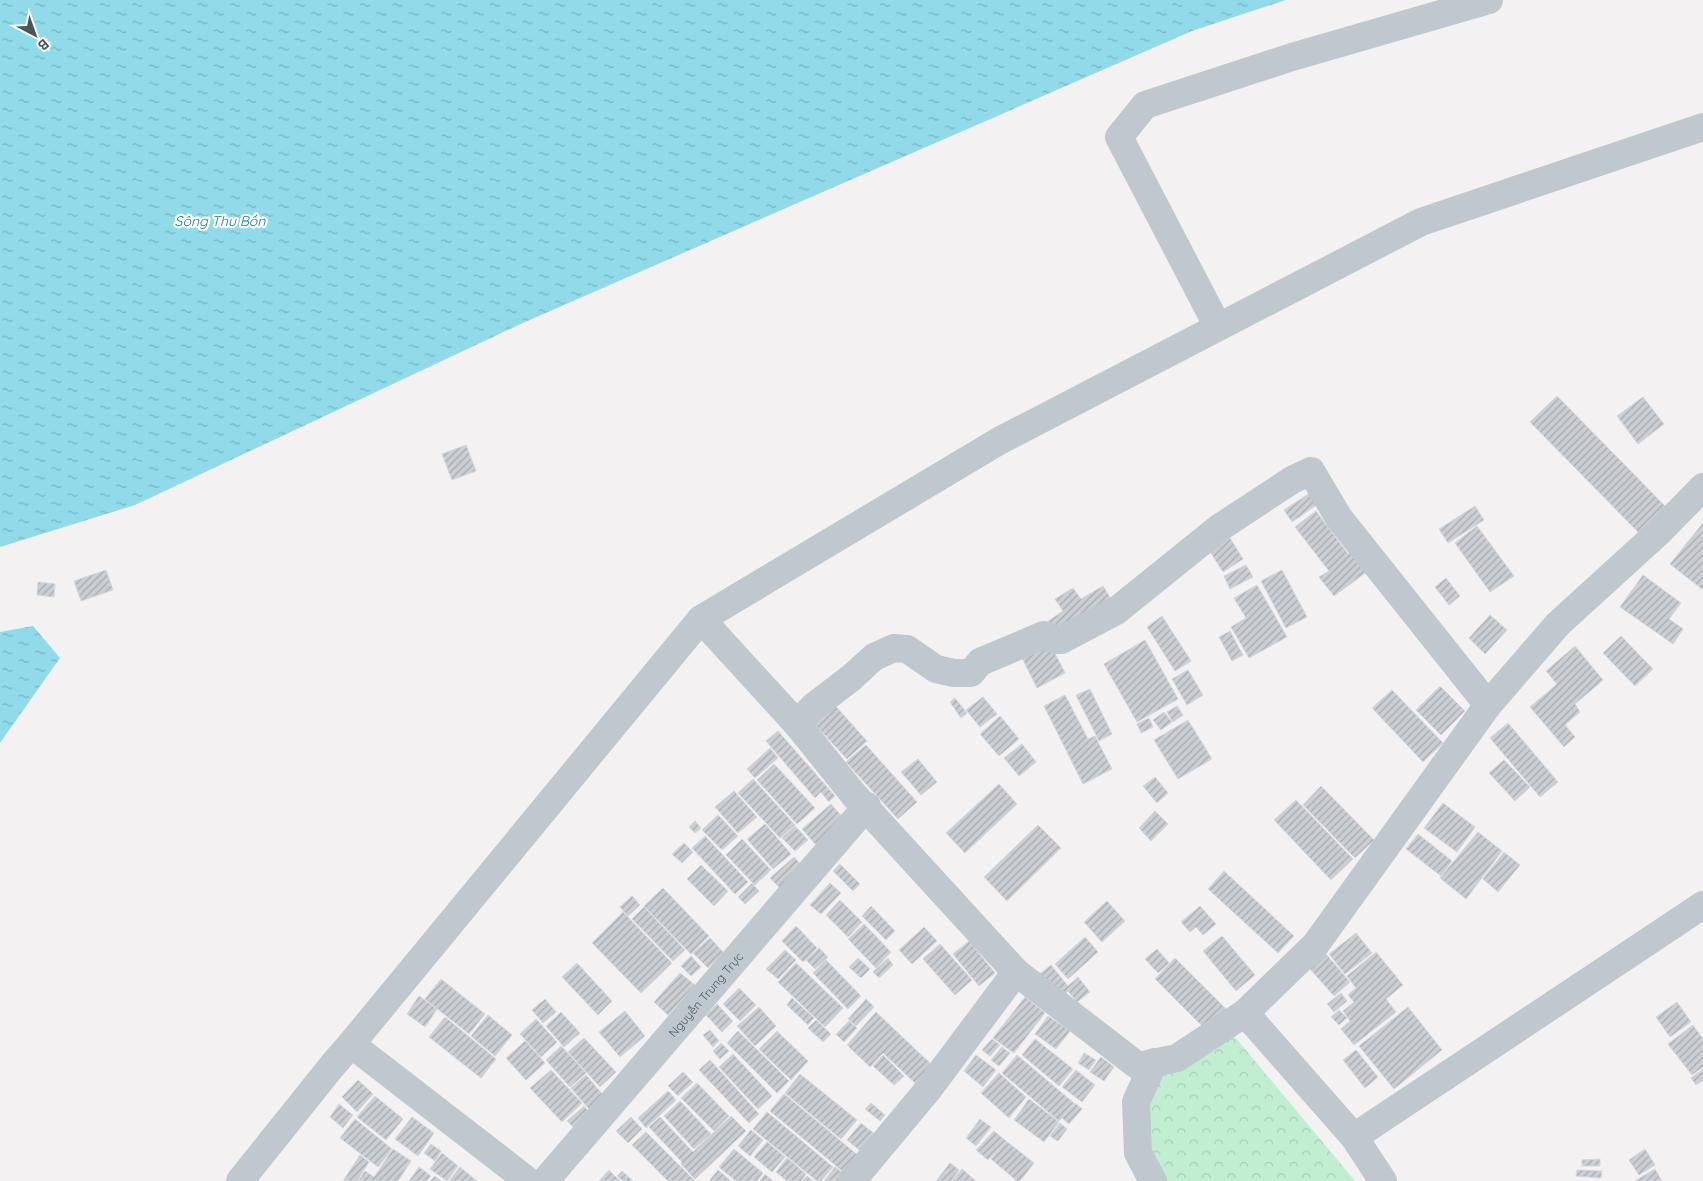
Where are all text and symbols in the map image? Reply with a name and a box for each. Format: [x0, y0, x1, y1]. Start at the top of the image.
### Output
north arrow [10, 10, 60, 60]
text: B [34, 35, 53, 55]
water label: Sông Thu Bồn [175, 212, 266, 230]
street label: Nguyễn Trung Trực [665, 949, 746, 1040]

